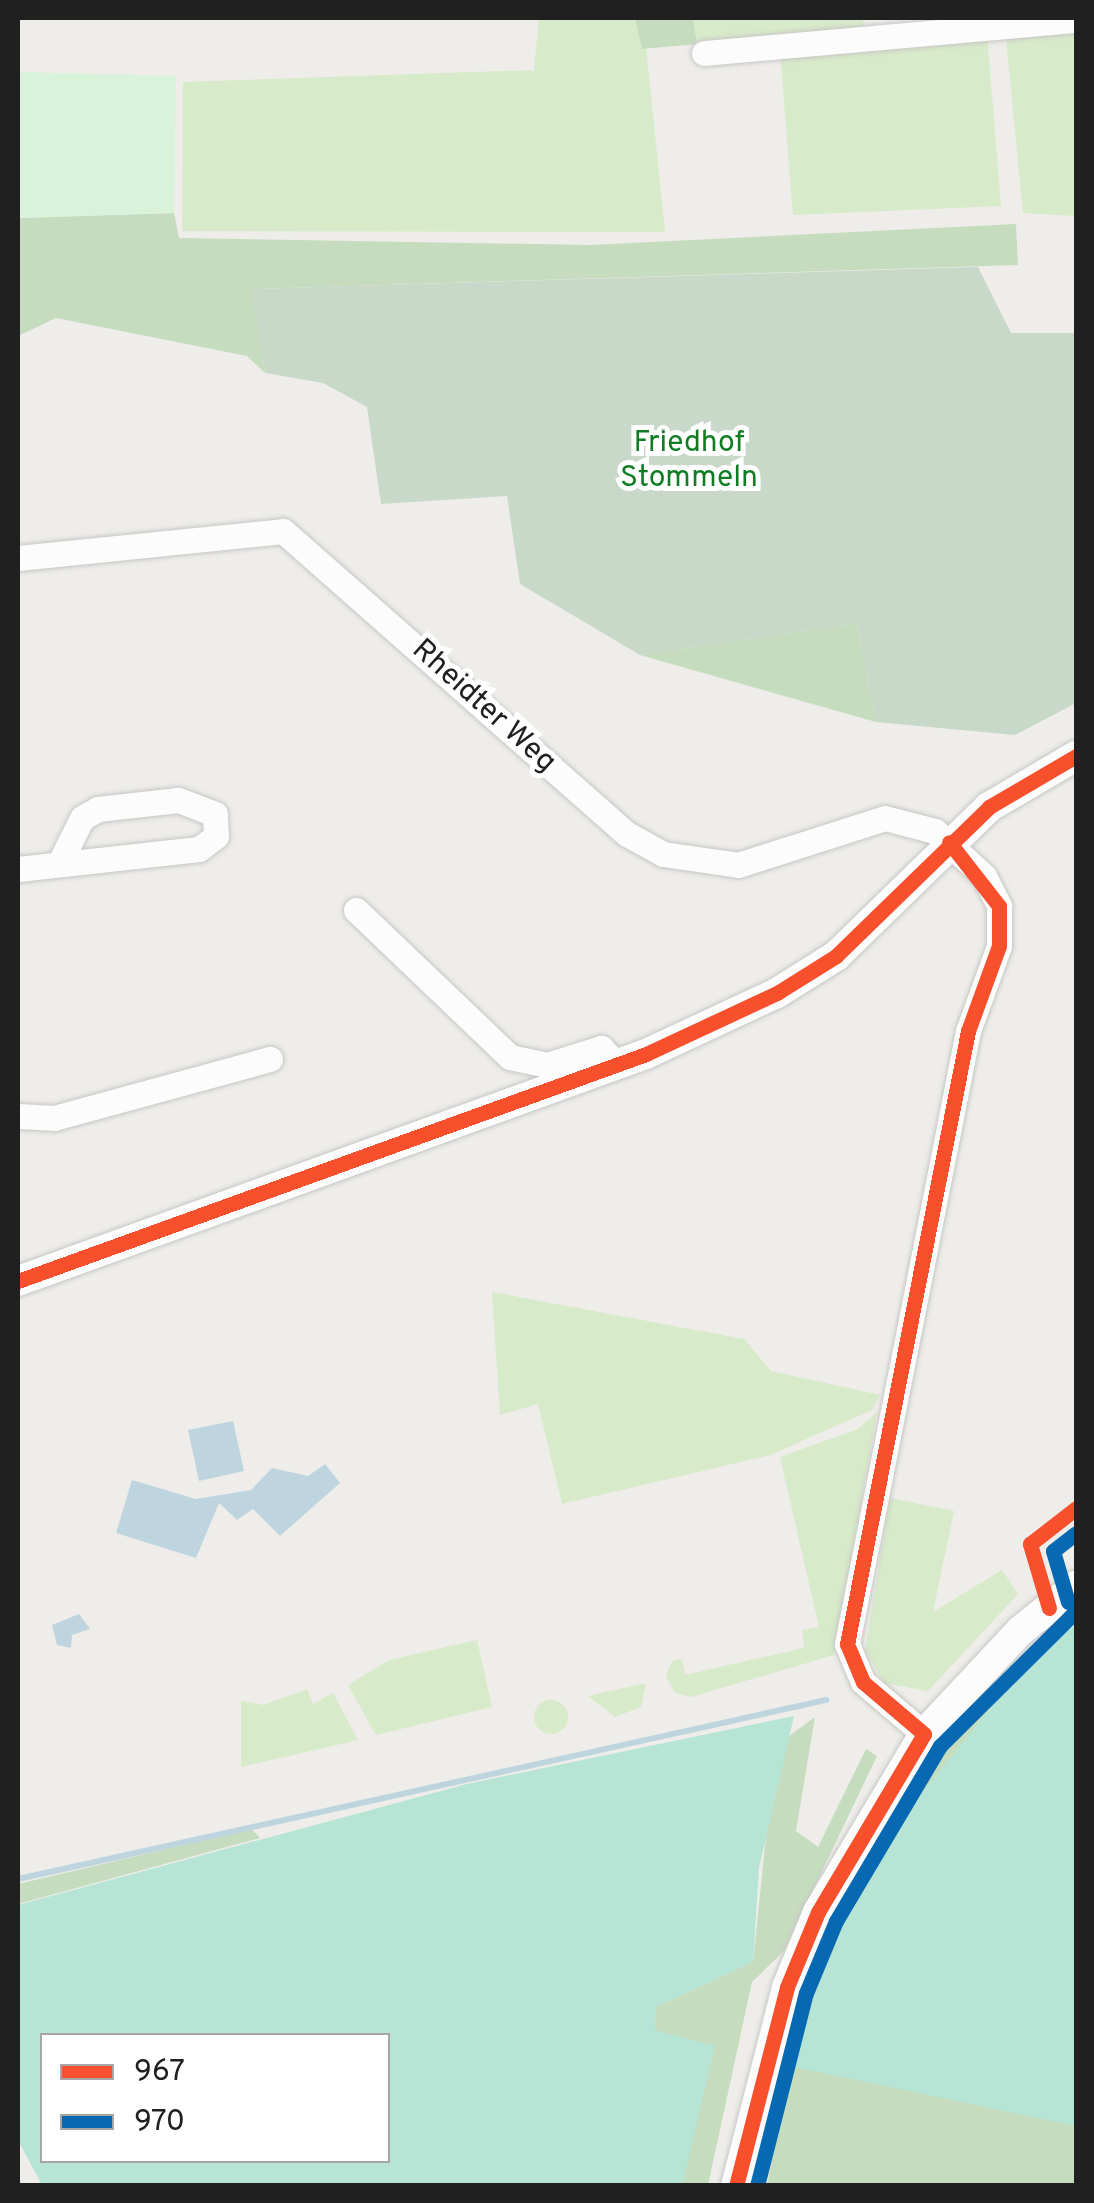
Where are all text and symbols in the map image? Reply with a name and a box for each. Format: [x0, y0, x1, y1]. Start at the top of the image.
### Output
park label: Friedhof Stommeln [620, 426, 758, 496]
street label: Rheidter Weg [403, 633, 563, 781]
legend [40, 2033, 390, 2163]
text: 967 [134, 2054, 185, 2091]
text: 970 [134, 2104, 185, 2141]

